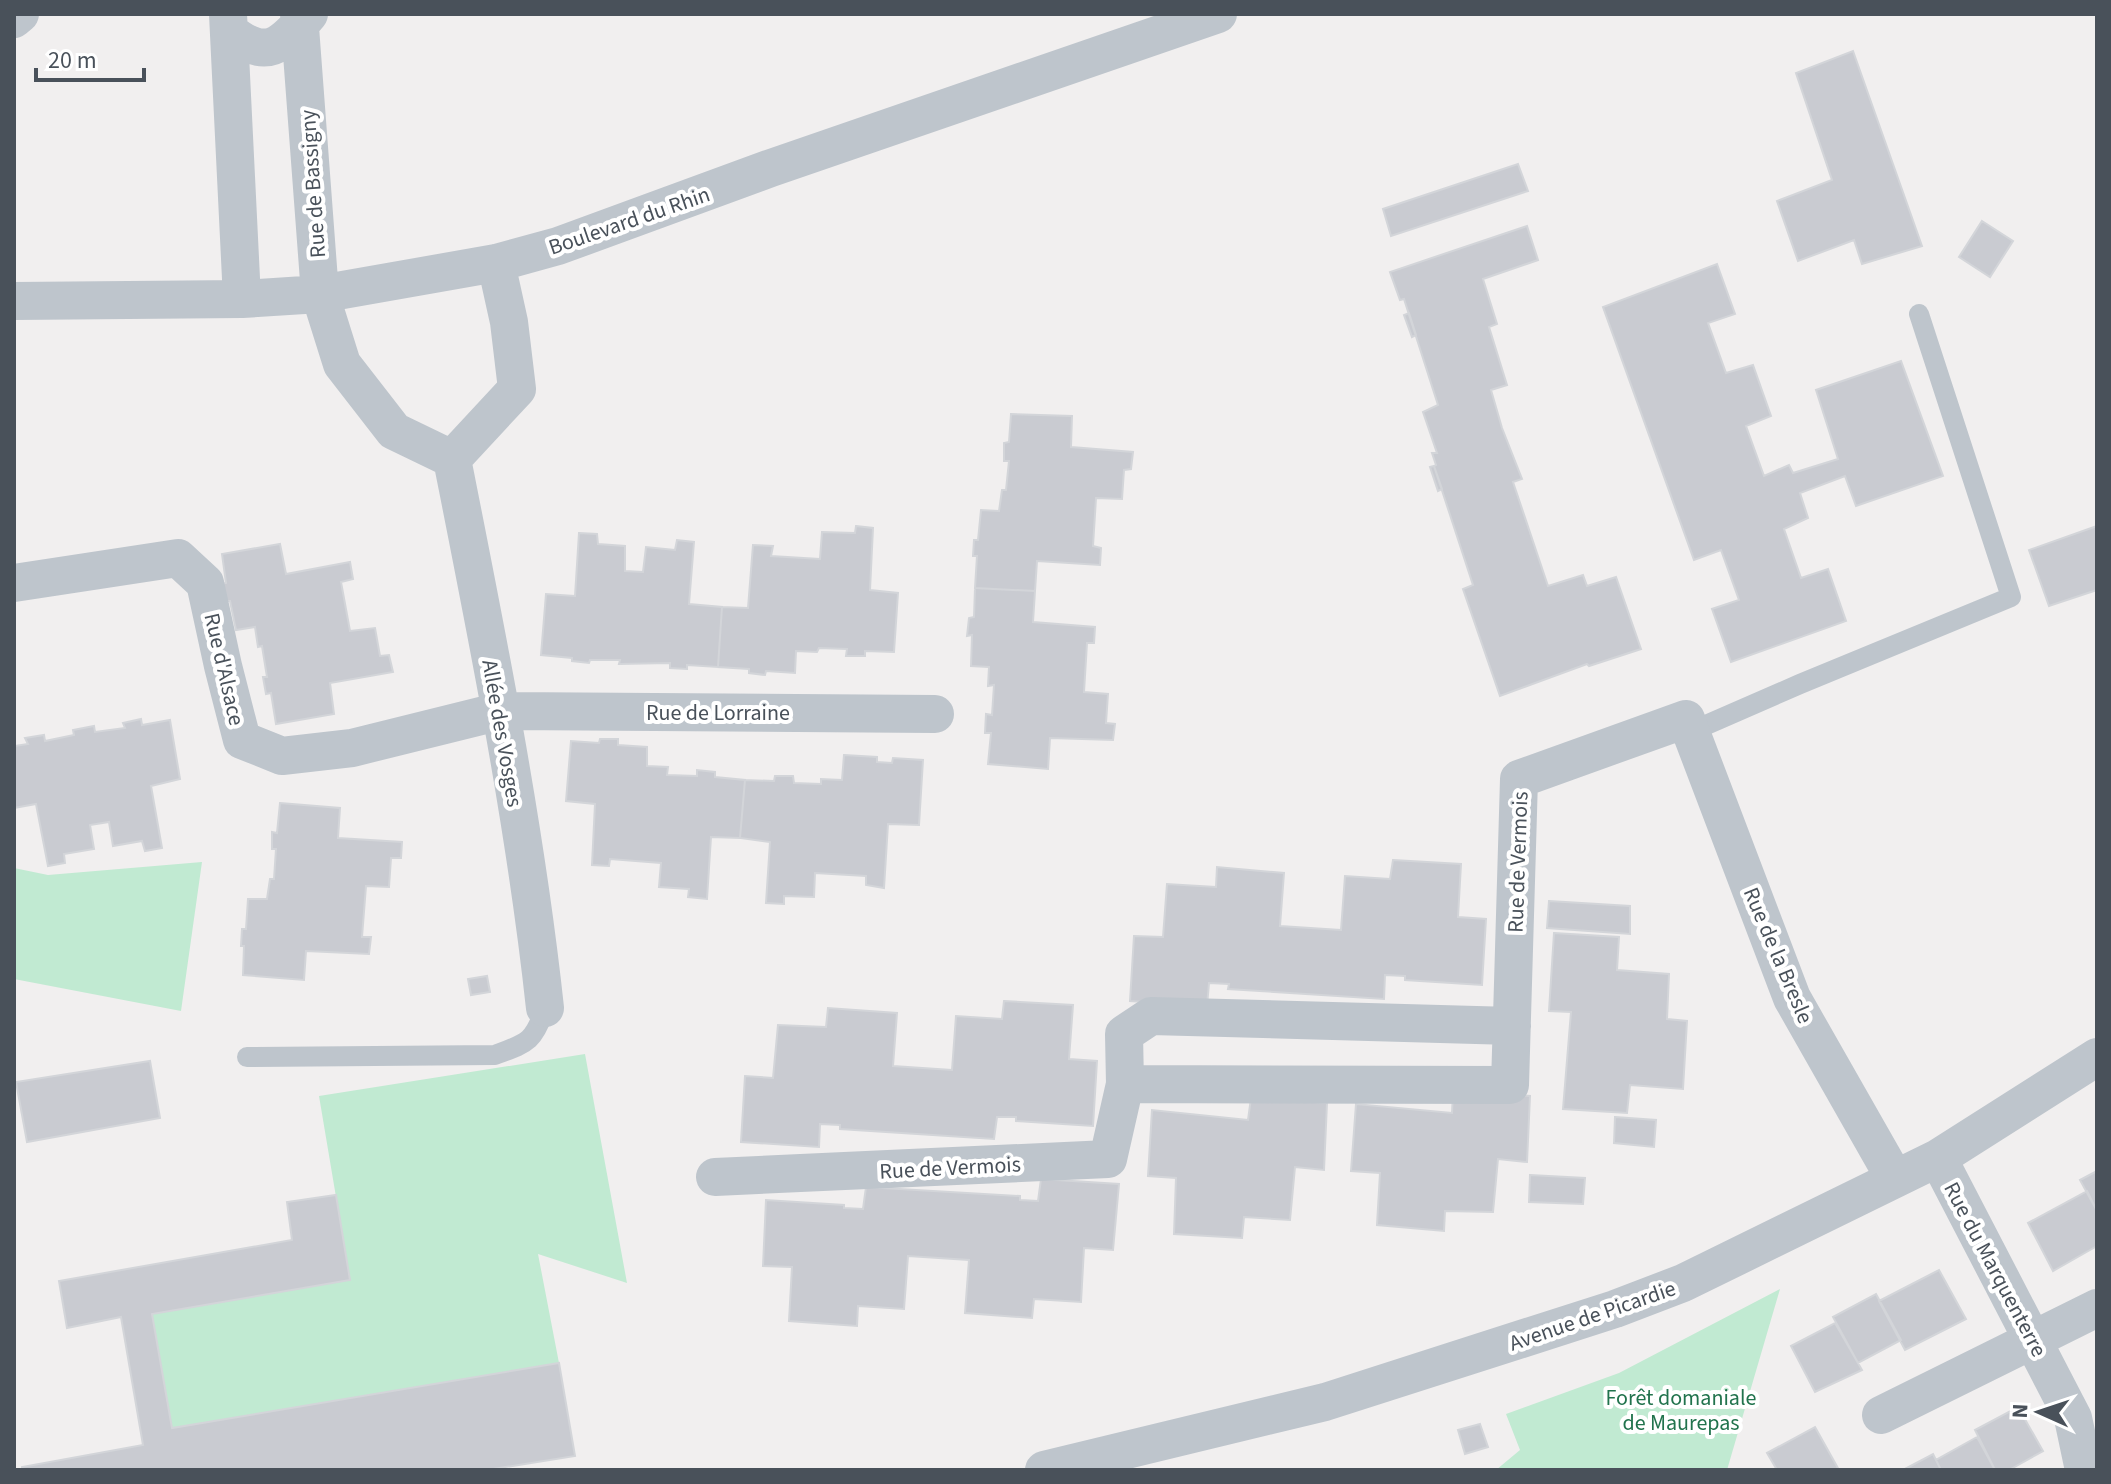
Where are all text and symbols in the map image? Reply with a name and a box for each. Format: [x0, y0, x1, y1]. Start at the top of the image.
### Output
scale bar [36, 32, 144, 82]
text: 20 m [48, 43, 97, 78]
street label: Rue de Bassigny [292, 108, 334, 259]
street label: Boulevard du Rhin [544, 178, 714, 264]
street label: Rue d'Alsace [196, 610, 253, 729]
street label: Allée des Vosges [473, 657, 531, 809]
street label: Rue de Lorraine [646, 697, 790, 729]
street label: Rue de Vermois [1500, 791, 1536, 933]
street label: Rue de la Bresle [1735, 882, 1821, 1029]
street label: Rue de Vermois [878, 1148, 1022, 1188]
street label: Rue du Marquenterre [1935, 1176, 2055, 1363]
street label: Avenue de Picardie [1505, 1272, 1680, 1359]
north arrow [1999, 1372, 2079, 1452]
park label: Forêt domaniale de Maurepas [1606, 1382, 1757, 1439]
text: N [2004, 1403, 2036, 1419]

